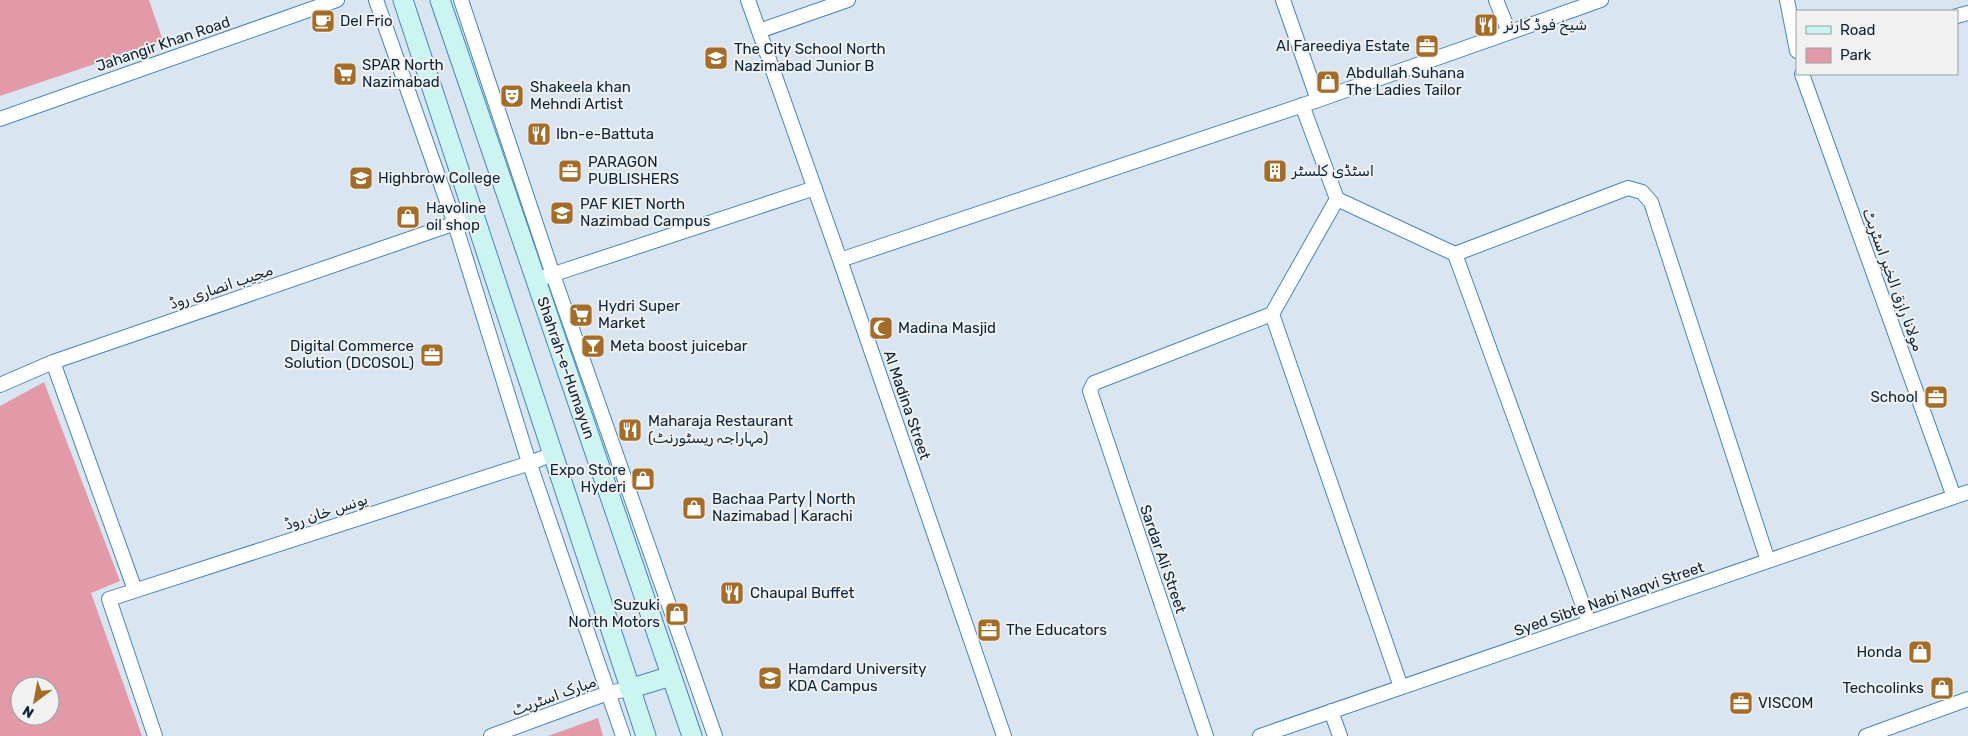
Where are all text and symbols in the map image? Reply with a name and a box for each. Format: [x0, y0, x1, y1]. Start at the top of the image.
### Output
cafe icon: Del Frio [310, 8, 336, 34]
legend [1796, 10, 1958, 75]
place label: Del Frio [340, 12, 393, 30]
restaurant icon: شیخ فوڈ کارنر [1473, 12, 1499, 38]
street label: Jahangir Khan Road [94, 13, 232, 75]
place label: شیخ فوڈ کارنر [1503, 16, 1587, 36]
text: Road [1840, 21, 1876, 39]
office icon: Al Fareediya Estate [1414, 33, 1440, 59]
place label: Al Fareediya Estate [1276, 37, 1410, 55]
place label: The City School North Nazimabad Junior B [734, 40, 886, 75]
school or university icon: The City School North Nazimabad Junior B [703, 45, 729, 71]
text: Park [1840, 46, 1871, 64]
place label: SPAR North Nazimabad [362, 56, 444, 91]
supermarket icon: SPAR North Nazimabad [332, 61, 358, 87]
place label: Abdullah Suhana The Ladies Tailor [1346, 64, 1464, 99]
shop icon: Abdullah Suhana The Ladies Tailor [1315, 69, 1341, 95]
place label: Shakeela khan Mehndi Artist [530, 78, 631, 113]
theatre icon: Shakeela khan Mehndi Artist [499, 83, 525, 109]
restaurant icon: Ibn-e-Battuta [526, 121, 552, 147]
place label: Ibn-e-Battuta [556, 125, 654, 143]
place label: PARAGON PUBLISHERS [588, 153, 679, 188]
office icon: PARAGON PUBLISHERS [557, 158, 583, 184]
building icon: اسٹڈی کلسٹر [1262, 158, 1288, 184]
place label: اسٹڈی کلسٹر [1291, 162, 1374, 180]
school or university icon: Highbrow College [348, 165, 374, 191]
place label: Highbrow College [378, 169, 500, 187]
place label: PAF KIET North Nazimbad Campus [580, 195, 711, 230]
place label: Havoline oil shop [426, 199, 486, 234]
school or university icon: PAF KIET North Nazimbad Campus [549, 200, 575, 226]
shop icon: Havoline oil shop [395, 204, 421, 230]
street label: مولانا رازق الخیر اسٹریٹ [1859, 206, 1927, 354]
street label: مجیب انصاری روڈ [167, 261, 275, 314]
street label: Shahrah-e-Humayun [533, 294, 599, 442]
place label: Hydri Super Market [598, 297, 680, 332]
supermarket icon: Hydri Super Market [568, 302, 594, 328]
mosque icon: Madina Masjid [868, 315, 894, 341]
place label: Madina Masjid [898, 319, 996, 337]
bar icon: Meta boost juicebar [580, 333, 606, 359]
place label: Digital Commerce Solution (DCOSOL) [284, 337, 414, 372]
place label: Meta boost juicebar [610, 337, 748, 355]
office icon: Digital Commerce Solution (DCOSOL) [419, 342, 445, 368]
street label: Al Madina Street [880, 348, 934, 462]
office icon: School [1923, 384, 1949, 410]
place label: School [1870, 388, 1918, 406]
place label: Maharaja Restaurant (مہاراجہ ریسٹورنٹ) [648, 412, 793, 447]
restaurant icon: Maharaja Restaurant (مہاراجہ ریسٹورنٹ) [617, 417, 643, 443]
place label: Expo Store Hyderi [550, 461, 626, 496]
shop icon: Expo Store Hyderi [630, 466, 656, 492]
street label: یونس خان روڈ [282, 490, 370, 535]
place label: Bachaa Party | North Nazimabad | Karachi [712, 490, 856, 525]
shop icon: Bachaa Party | North Nazimabad | Karachi [681, 495, 707, 521]
street label: Sardar Ali Street [1136, 502, 1190, 616]
street label: Syed Sibte Nabi Naqvi Street [1512, 558, 1706, 640]
restaurant icon: Chaupal Buffet [719, 580, 745, 606]
place label: Chaupal Buffet [750, 584, 855, 602]
place label: Suzuki North Motors [568, 596, 660, 631]
shop icon: Suzuki North Motors [664, 601, 690, 627]
office icon: The Educators [976, 617, 1002, 643]
place label: The Educators [1006, 621, 1107, 639]
shop icon: Honda [1907, 639, 1933, 665]
place label: Honda [1856, 643, 1902, 661]
place label: Hamdard University KDA Campus [788, 660, 926, 695]
school or university icon: Hamdard University KDA Campus [757, 665, 783, 691]
street label: مبارک اسٹریٹ [510, 673, 598, 719]
shop icon: Techcolinks [1929, 675, 1955, 701]
north arrow [10, 676, 60, 726]
place label: Techcolinks [1842, 679, 1924, 697]
office icon: VISCOM [1728, 690, 1754, 716]
place label: VISCOM [1758, 694, 1813, 712]
text: N [20, 702, 37, 721]

